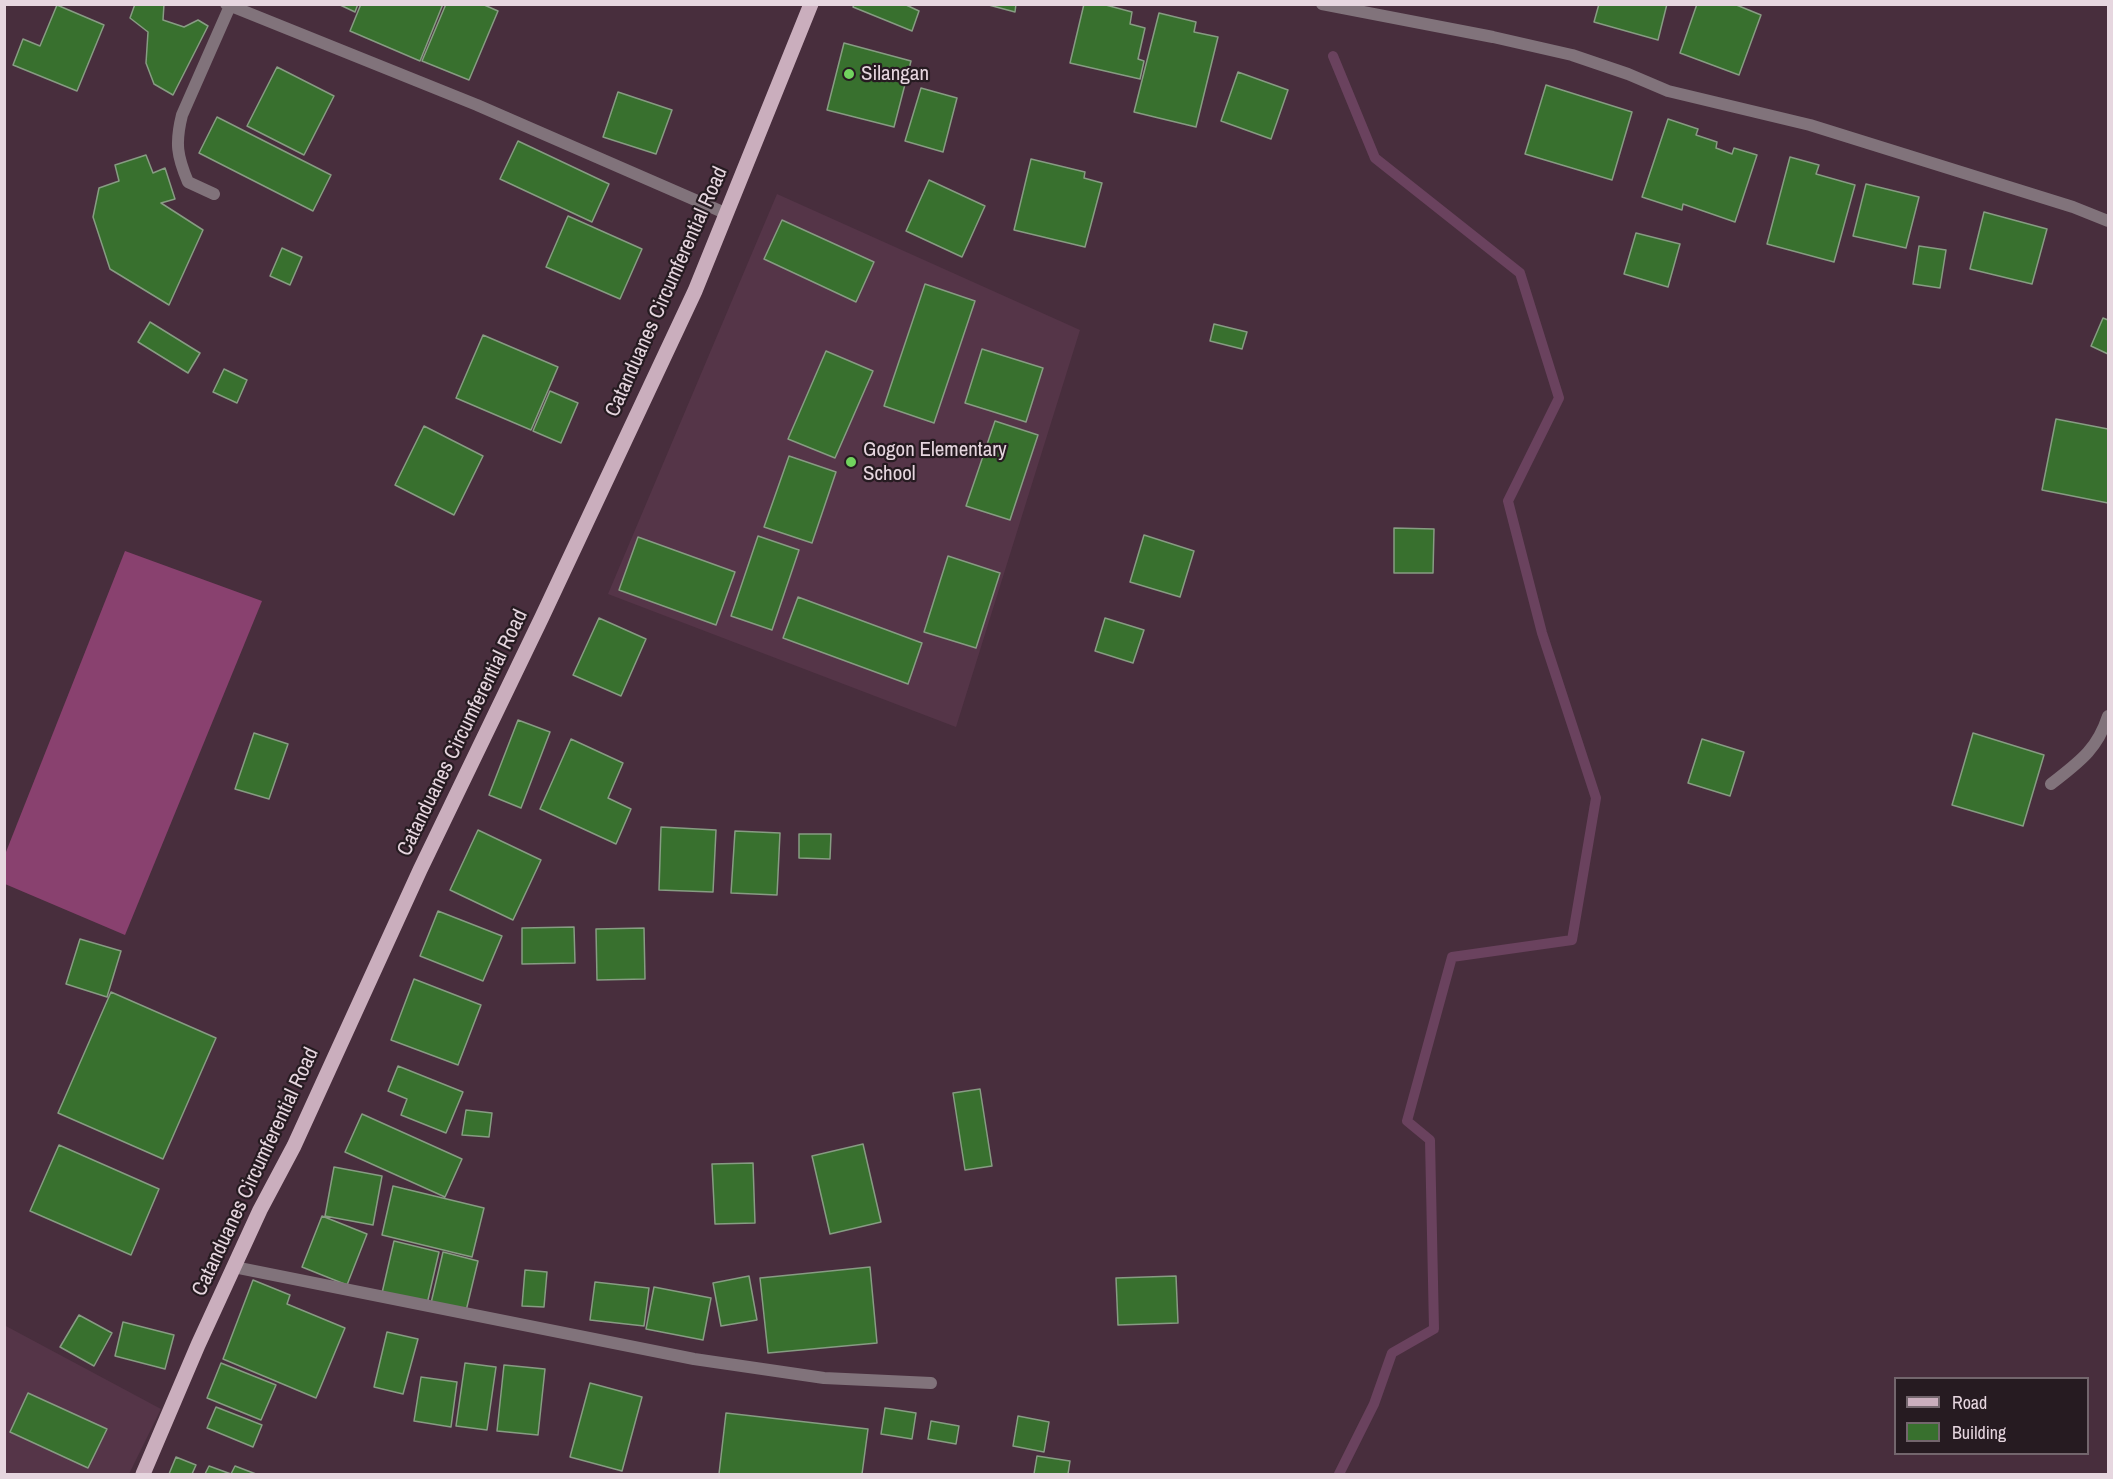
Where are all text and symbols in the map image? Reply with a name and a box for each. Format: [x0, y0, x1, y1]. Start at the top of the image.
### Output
place label: Silangan [861, 61, 929, 87]
marker: Silangan [842, 67, 856, 81]
street label: Catanduanes Circumferential Road [600, 163, 734, 421]
place label: Gogon Elementary School [863, 437, 1007, 487]
marker: Gogon Elementary School [844, 455, 858, 469]
street label: Catanduanes Circumferential Road [392, 606, 534, 860]
street label: Catanduanes Circumferential Road [187, 1044, 325, 1300]
legend [1894, 1377, 2089, 1455]
text: Road [1952, 1390, 1987, 1415]
text: Building [1952, 1420, 2006, 1445]

